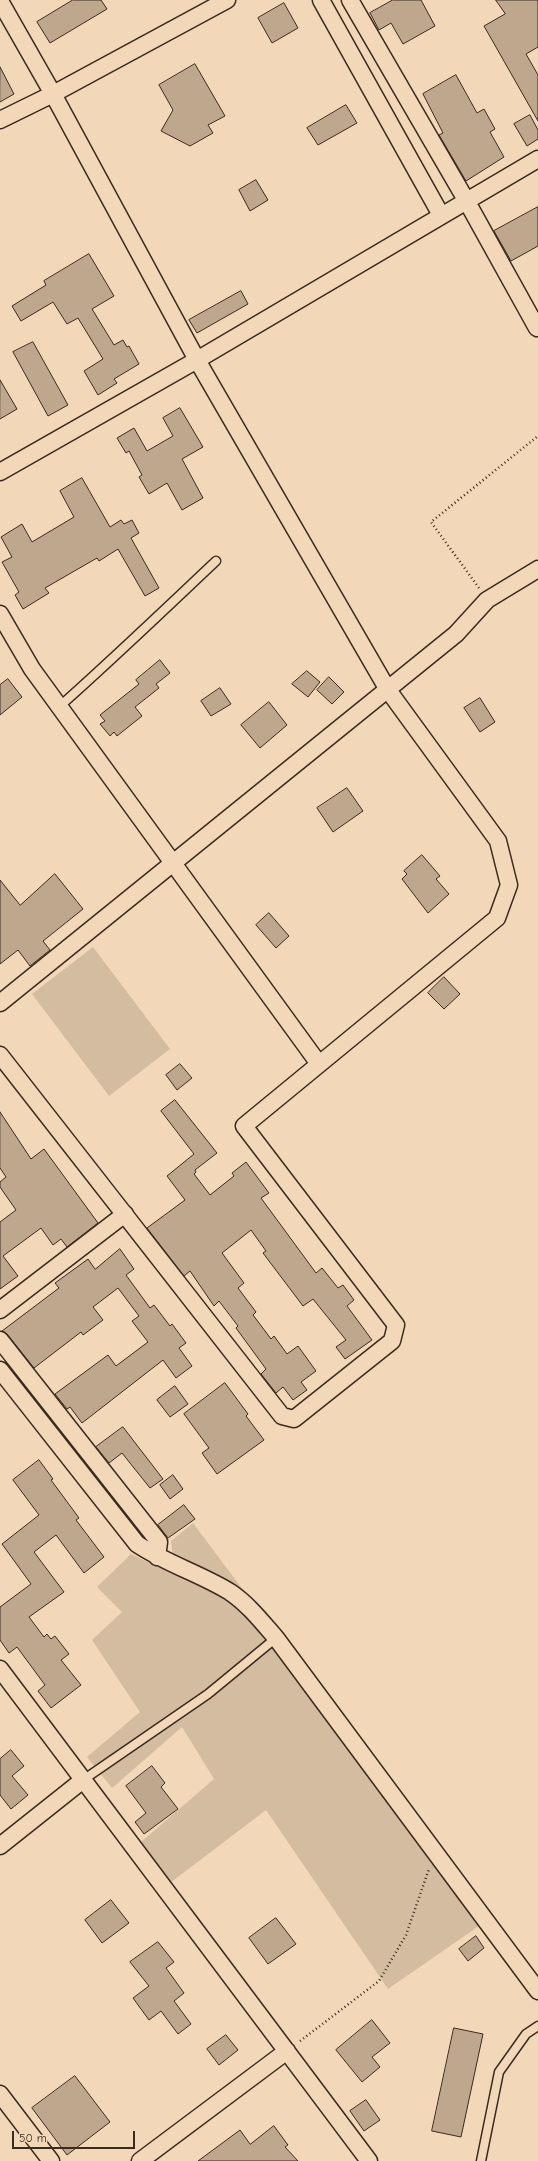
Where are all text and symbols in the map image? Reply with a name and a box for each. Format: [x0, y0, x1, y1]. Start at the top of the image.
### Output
scale bar [14, 2123, 137, 2149]
text: 50 m [19, 2131, 47, 2145]

